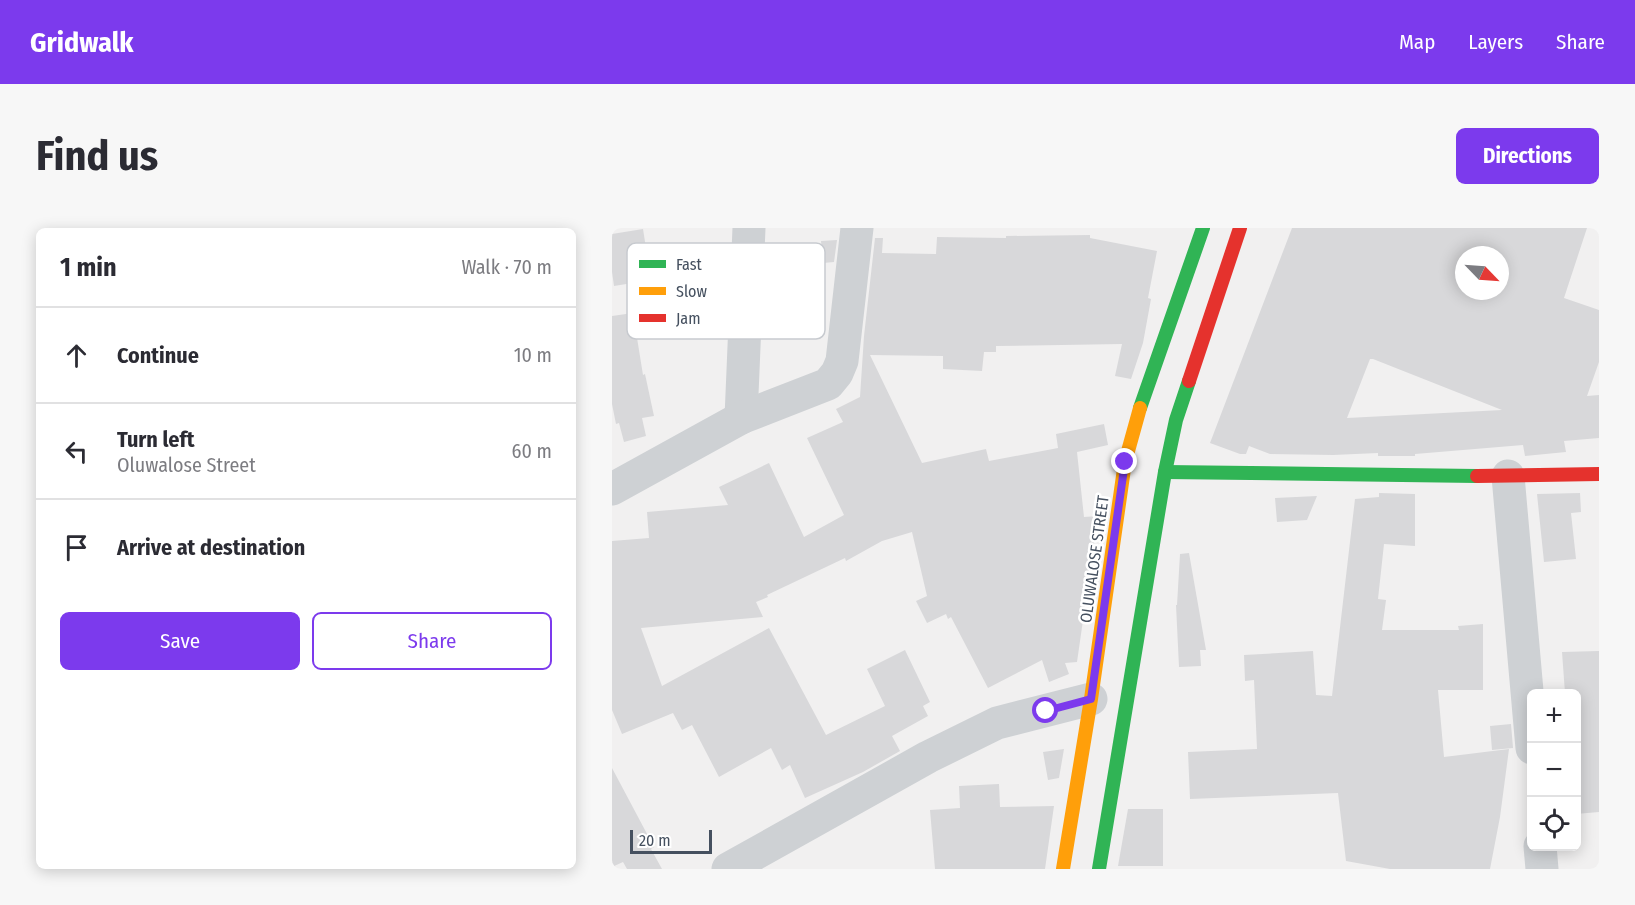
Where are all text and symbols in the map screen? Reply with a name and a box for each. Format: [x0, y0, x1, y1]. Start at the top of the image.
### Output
text: Gridwalk [30, 26, 134, 59]
text: Map [1399, 29, 1435, 55]
text: Layers [1468, 29, 1523, 55]
text: Share [1556, 29, 1605, 55]
button: Directions [1456, 128, 1599, 184]
text: Find us [36, 131, 158, 181]
legend [627, 243, 825, 339]
north arrow [1455, 246, 1509, 300]
text: 1 min [60, 252, 117, 283]
text: Walk · 70 m [461, 255, 552, 279]
text: Fast [676, 255, 703, 274]
text: Slow [676, 282, 707, 301]
text: Jam [676, 309, 701, 328]
icon: ahead [60, 339, 93, 372]
text: Continue [117, 342, 199, 369]
text: 10 m [514, 343, 552, 367]
text: Turn left [117, 426, 195, 453]
icon: left [60, 435, 93, 468]
text: 60 m [512, 439, 552, 463]
route end [1111, 448, 1137, 474]
text: Oluwalose Street [117, 453, 256, 477]
street label: OLUWALOSE STREET [1076, 494, 1113, 624]
icon: arrive [60, 531, 93, 564]
text: Arrive at destination [117, 534, 305, 561]
button: Save [60, 612, 300, 670]
button: Share [312, 612, 552, 670]
map controls [1527, 689, 1581, 851]
button: + [1527, 689, 1581, 743]
route start [1032, 697, 1058, 723]
button: − [1527, 743, 1581, 797]
button: locate [1527, 797, 1581, 851]
scale bar [630, 827, 712, 854]
text: 20 m [639, 831, 670, 850]

